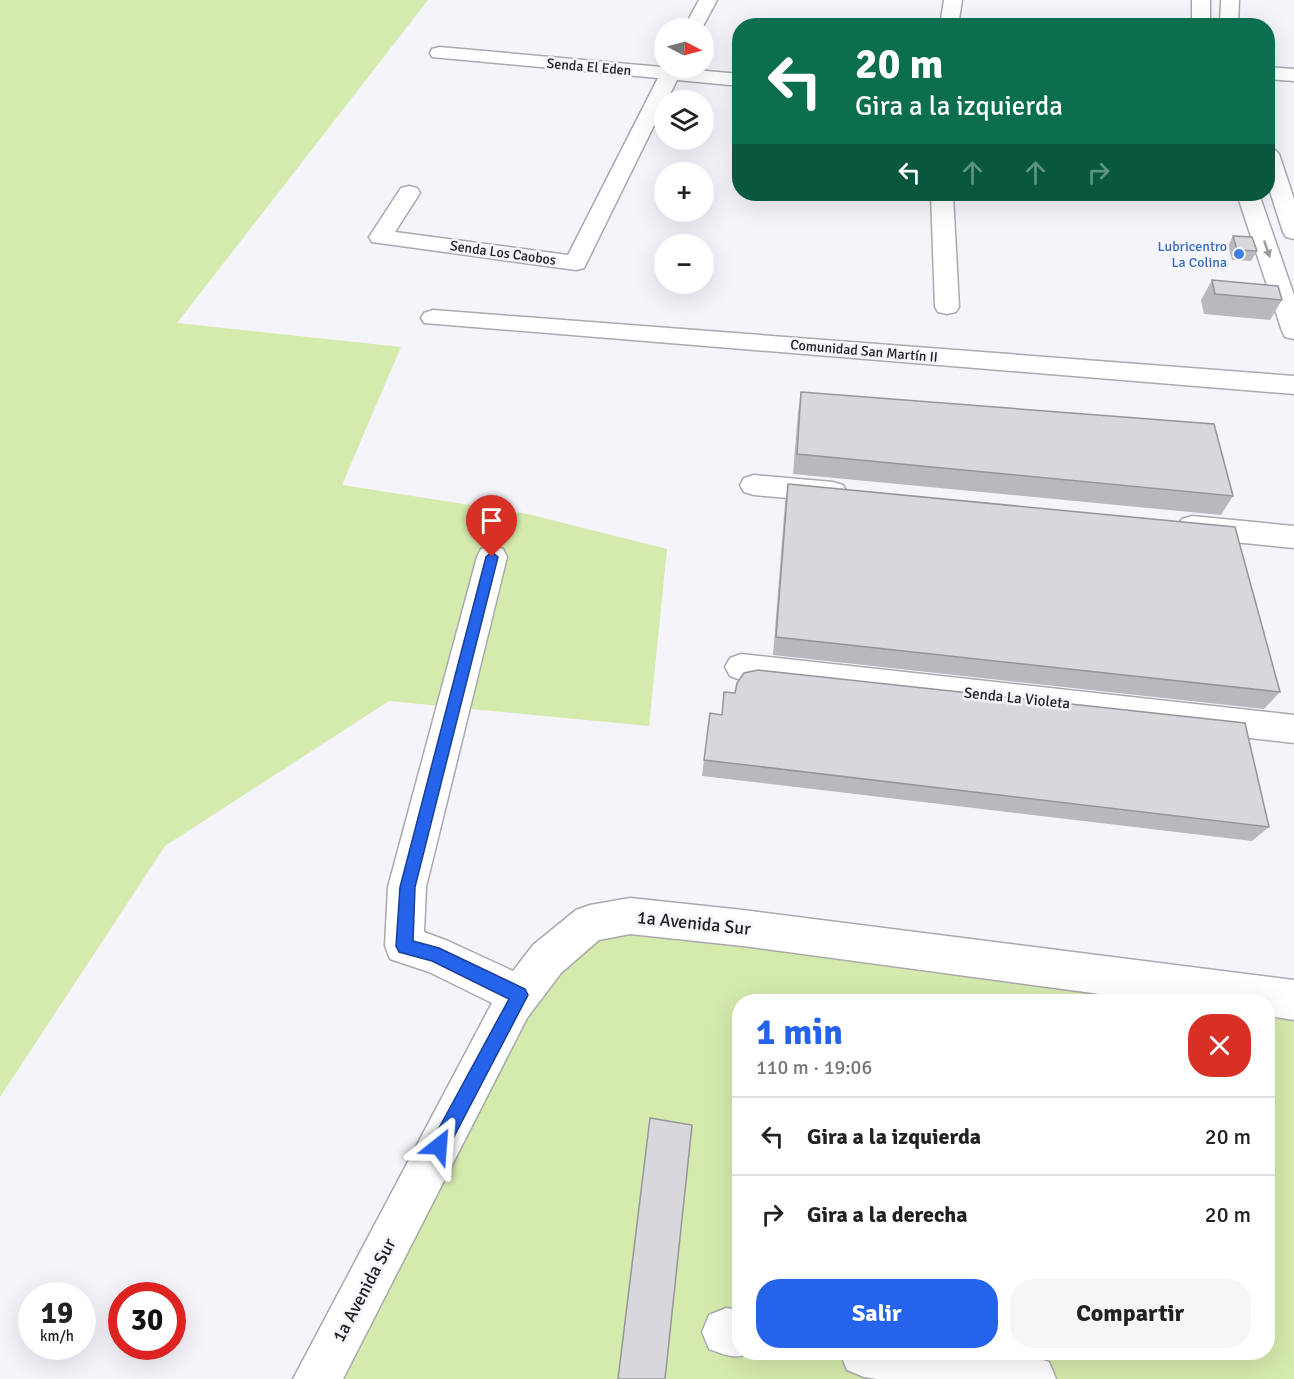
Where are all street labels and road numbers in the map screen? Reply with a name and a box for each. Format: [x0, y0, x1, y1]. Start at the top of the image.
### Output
street label: Senda El Eden [546, 55, 632, 79]
street label: Senda Los Caobos [449, 237, 557, 269]
street label: Comunidad San Martín II [790, 336, 938, 366]
street label: Senda La Violeta [963, 683, 1071, 713]
street label: 1a Avenida Sur [636, 906, 752, 940]
street label: 1a Avenida Sur [327, 1234, 401, 1346]

